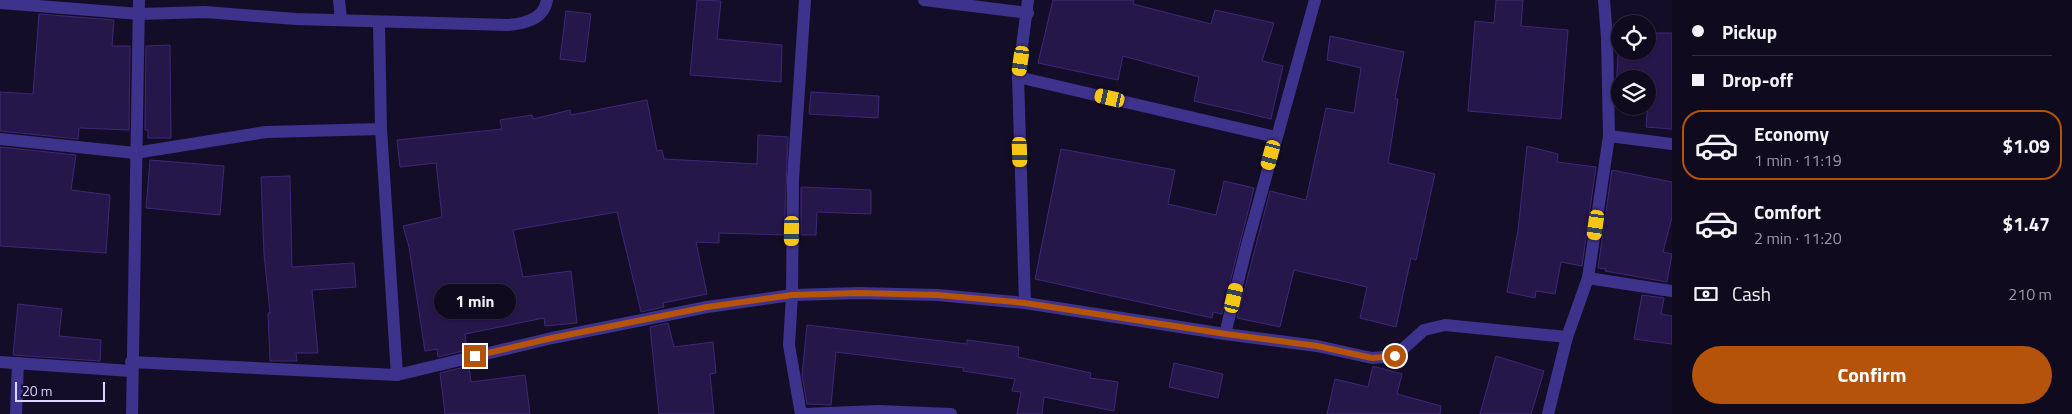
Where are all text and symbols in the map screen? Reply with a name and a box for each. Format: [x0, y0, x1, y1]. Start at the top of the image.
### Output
map controls [1611, 15, 1656, 115]
button: locate [1611, 15, 1656, 60]
text: Pickup [1722, 17, 1777, 46]
car [1011, 45, 1030, 77]
text: Drop-off [1722, 65, 1793, 94]
button: layers [1611, 70, 1656, 115]
car [1093, 87, 1126, 109]
text: Economy [1754, 119, 1829, 148]
icon: car [1694, 123, 1739, 168]
text: $1.09 [2003, 131, 2050, 160]
car [1011, 137, 1028, 167]
car [1259, 139, 1282, 171]
text: 1 min · 11:19 [1754, 148, 1842, 172]
text: Comfort [1754, 197, 1821, 226]
icon: car [1694, 201, 1739, 246]
car [1586, 209, 1605, 241]
text: $1.47 [2003, 209, 2050, 238]
car [784, 216, 799, 246]
text: 2 min · 11:20 [1754, 226, 1842, 250]
text: Cash [1732, 279, 1771, 308]
icon: cash [1692, 280, 1720, 308]
car [1223, 282, 1244, 314]
text: 210 m [2008, 282, 2052, 306]
callout: 1 min [434, 284, 516, 318]
text: 1 min [456, 289, 494, 313]
route end [464, 345, 486, 367]
route start [1384, 345, 1406, 367]
button: Confirm [1692, 346, 2052, 404]
scale bar [15, 379, 105, 402]
text: 20 m [22, 380, 52, 401]

